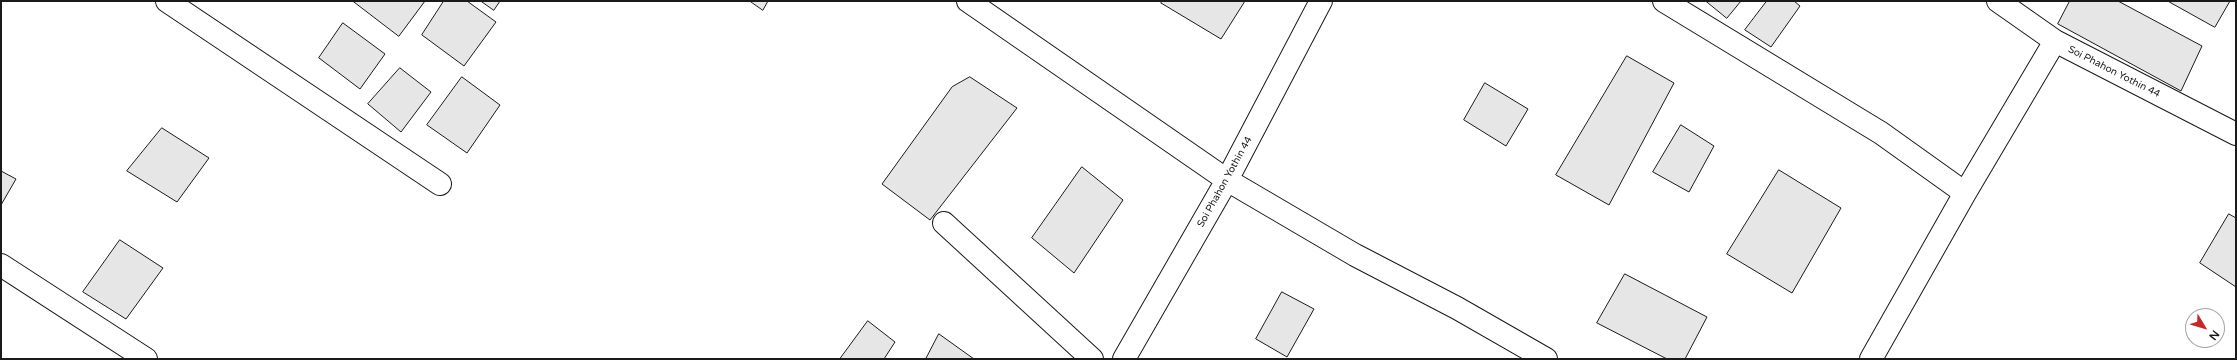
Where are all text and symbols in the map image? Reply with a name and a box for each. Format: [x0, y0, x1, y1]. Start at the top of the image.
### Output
street label: Soi Phahon Yothin 44 [2066, 44, 2162, 100]
street label: Soi Phahon Yothin 44 [1195, 135, 1255, 229]
north arrow [2185, 308, 2225, 348]
text: N [2206, 328, 2222, 343]

